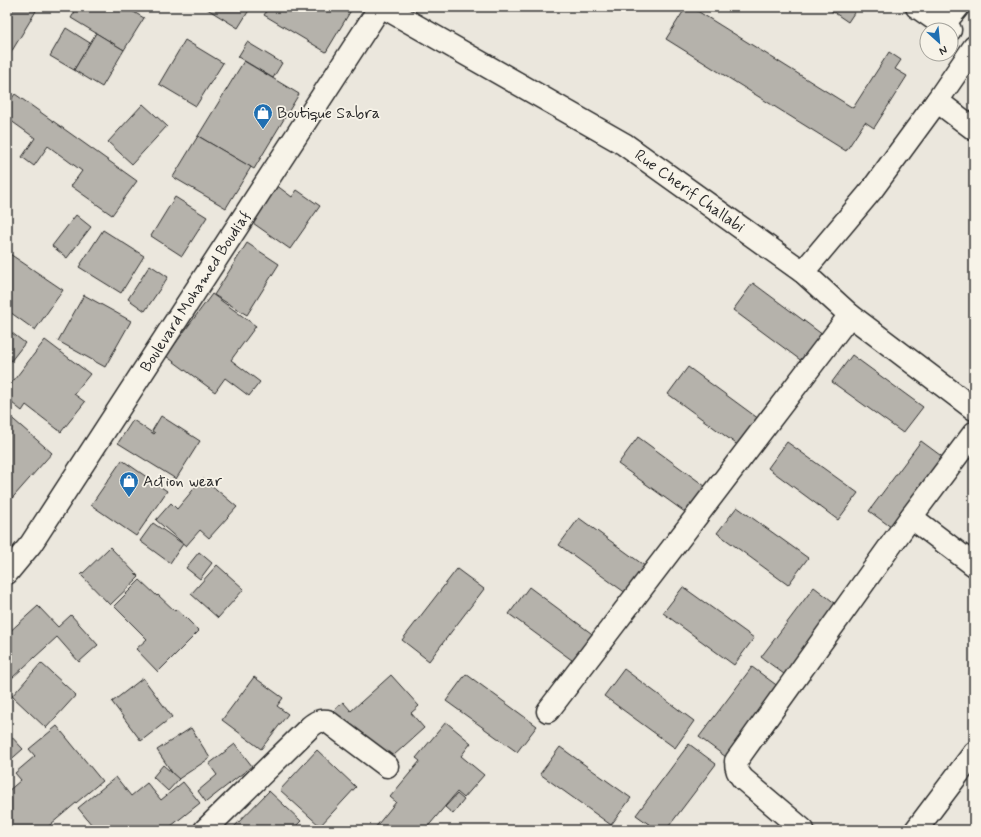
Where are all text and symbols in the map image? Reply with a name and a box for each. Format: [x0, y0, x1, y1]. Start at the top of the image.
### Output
north arrow [919, 22, 959, 62]
text: N [937, 42, 950, 58]
shop icon: Boutique Sabra [252, 102, 274, 130]
place label: Boutique Sabra [277, 103, 380, 124]
street label: Rue Cherif Challabi [631, 144, 749, 238]
street label: Boulevard Mohamed Boudiaf [135, 207, 255, 376]
shop icon: Action wear [118, 470, 140, 498]
place label: Action wear [143, 471, 222, 492]

